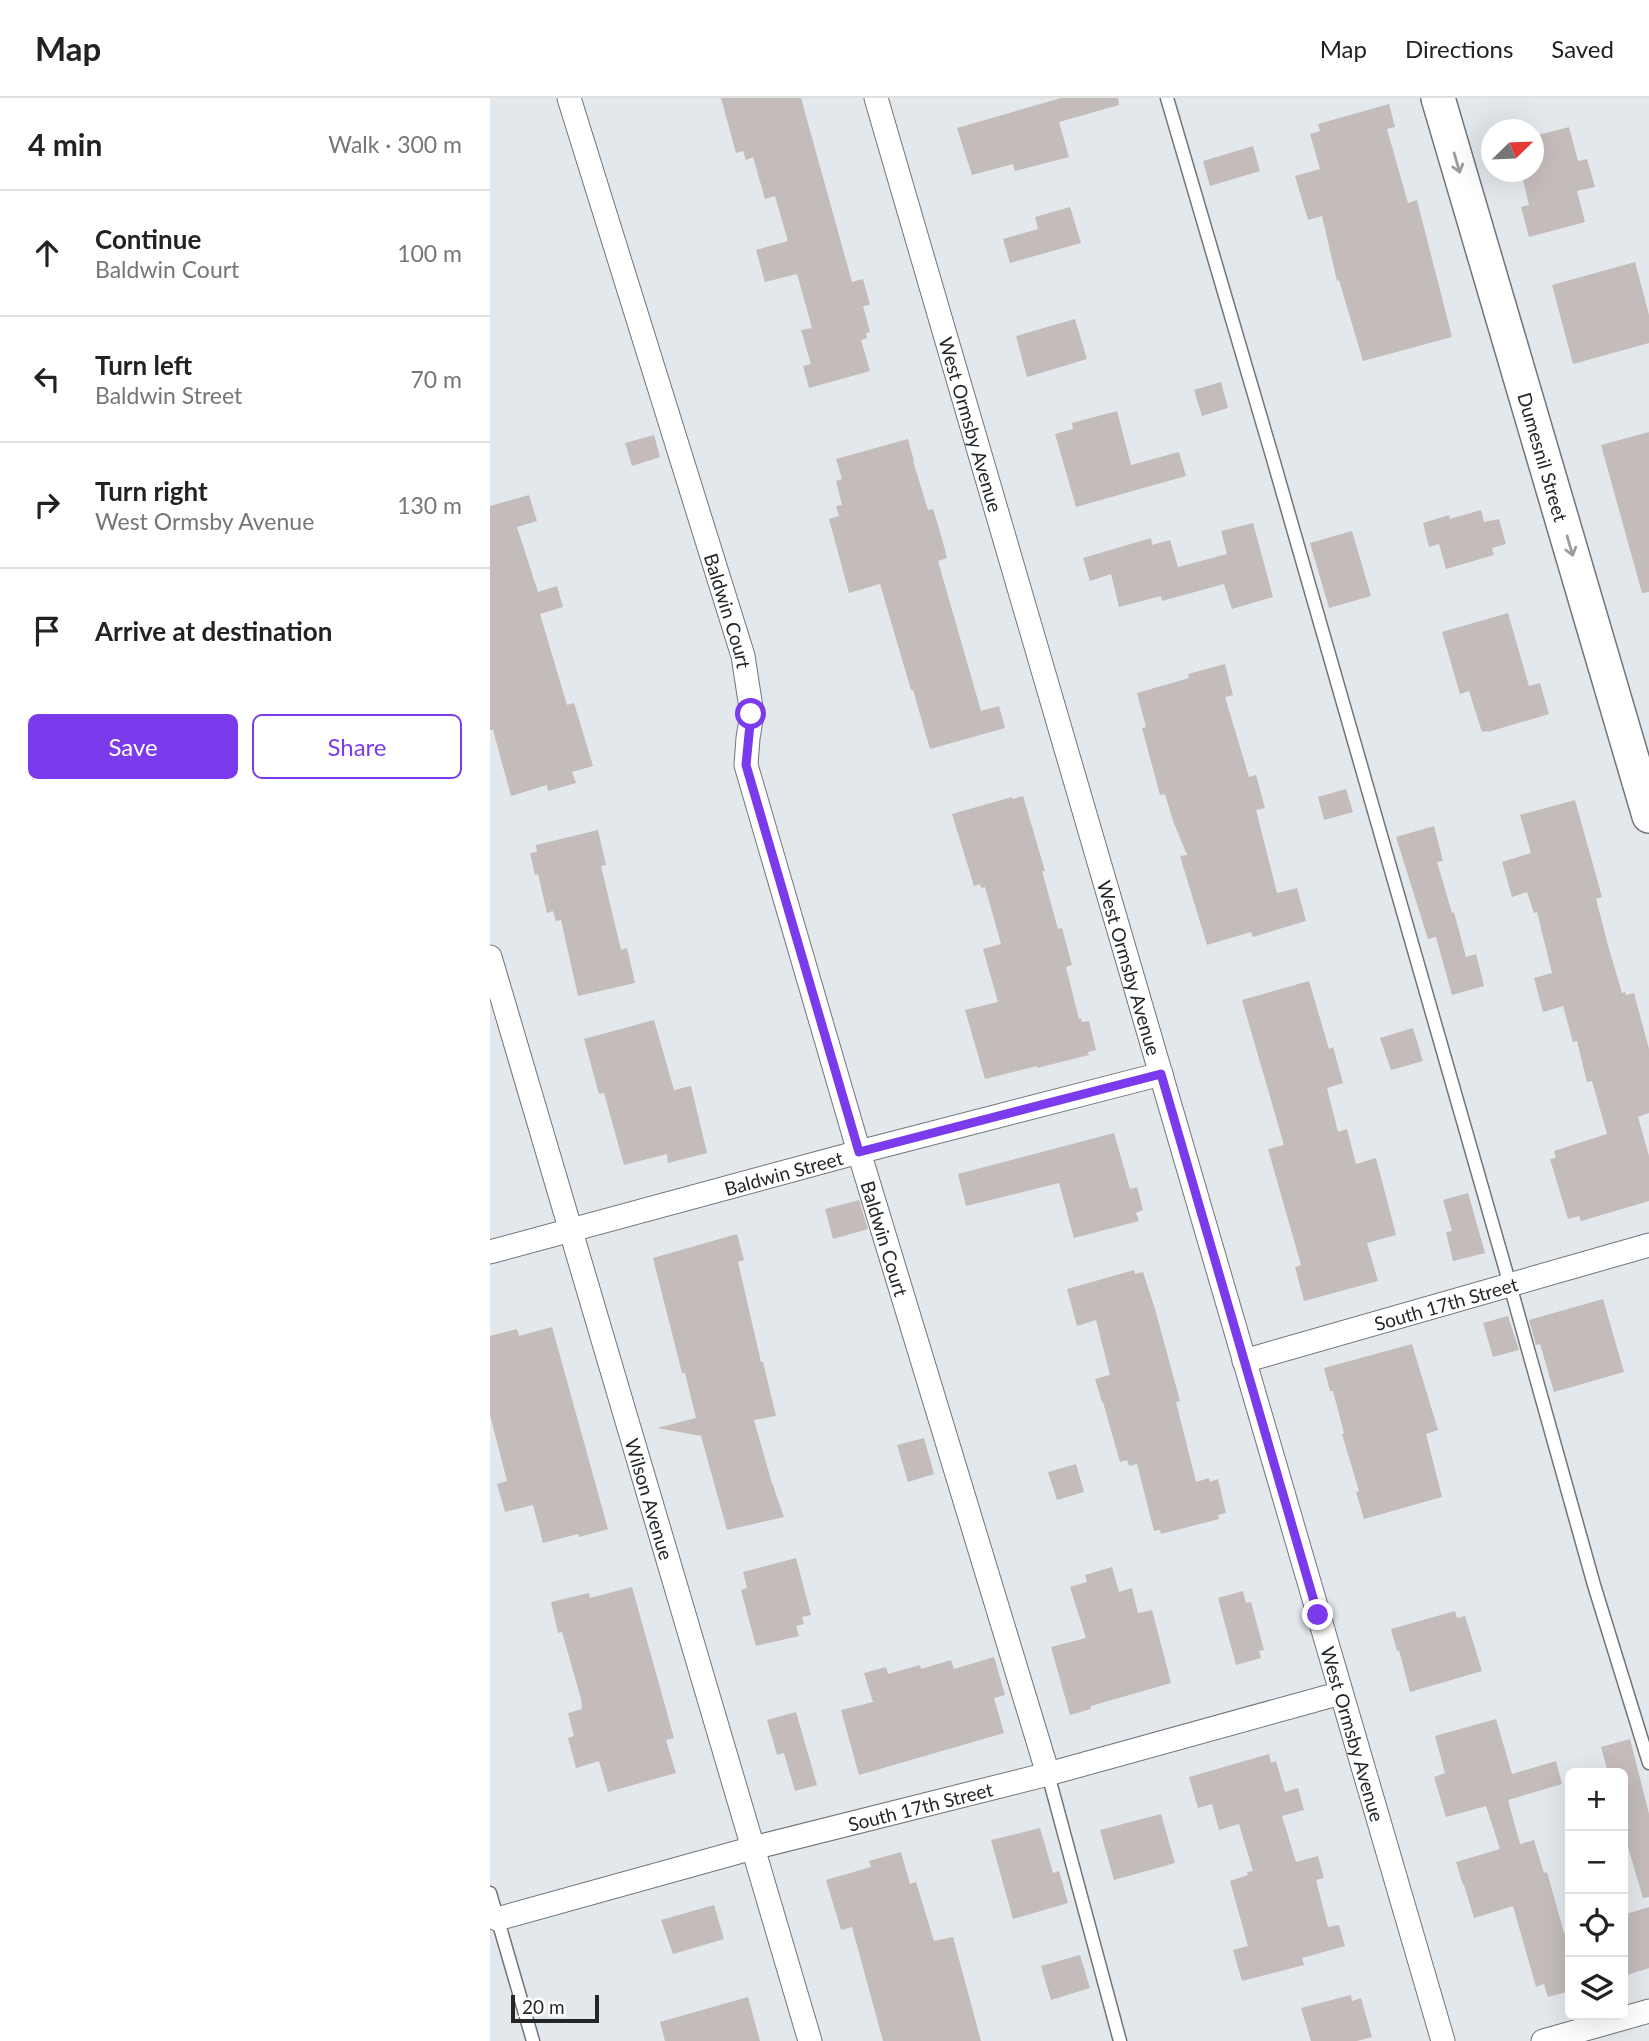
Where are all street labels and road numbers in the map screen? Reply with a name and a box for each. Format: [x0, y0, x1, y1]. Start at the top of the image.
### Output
street label: West Ormsby Avenue [935, 334, 1008, 515]
street label: Dumesnil Street [1514, 390, 1573, 524]
street label: Baldwin Court [700, 550, 756, 670]
street label: West Ormsby Avenue [1093, 877, 1166, 1058]
street label: Baldwin Street [722, 1145, 845, 1200]
street label: Baldwin Court [857, 1178, 914, 1299]
street label: South 17th Street [1371, 1272, 1521, 1335]
street label: Wilson Avenue [621, 1435, 679, 1562]
street label: West Ormsby Avenue [1317, 1644, 1390, 1824]
street label: South 17th Street [845, 1777, 995, 1835]

